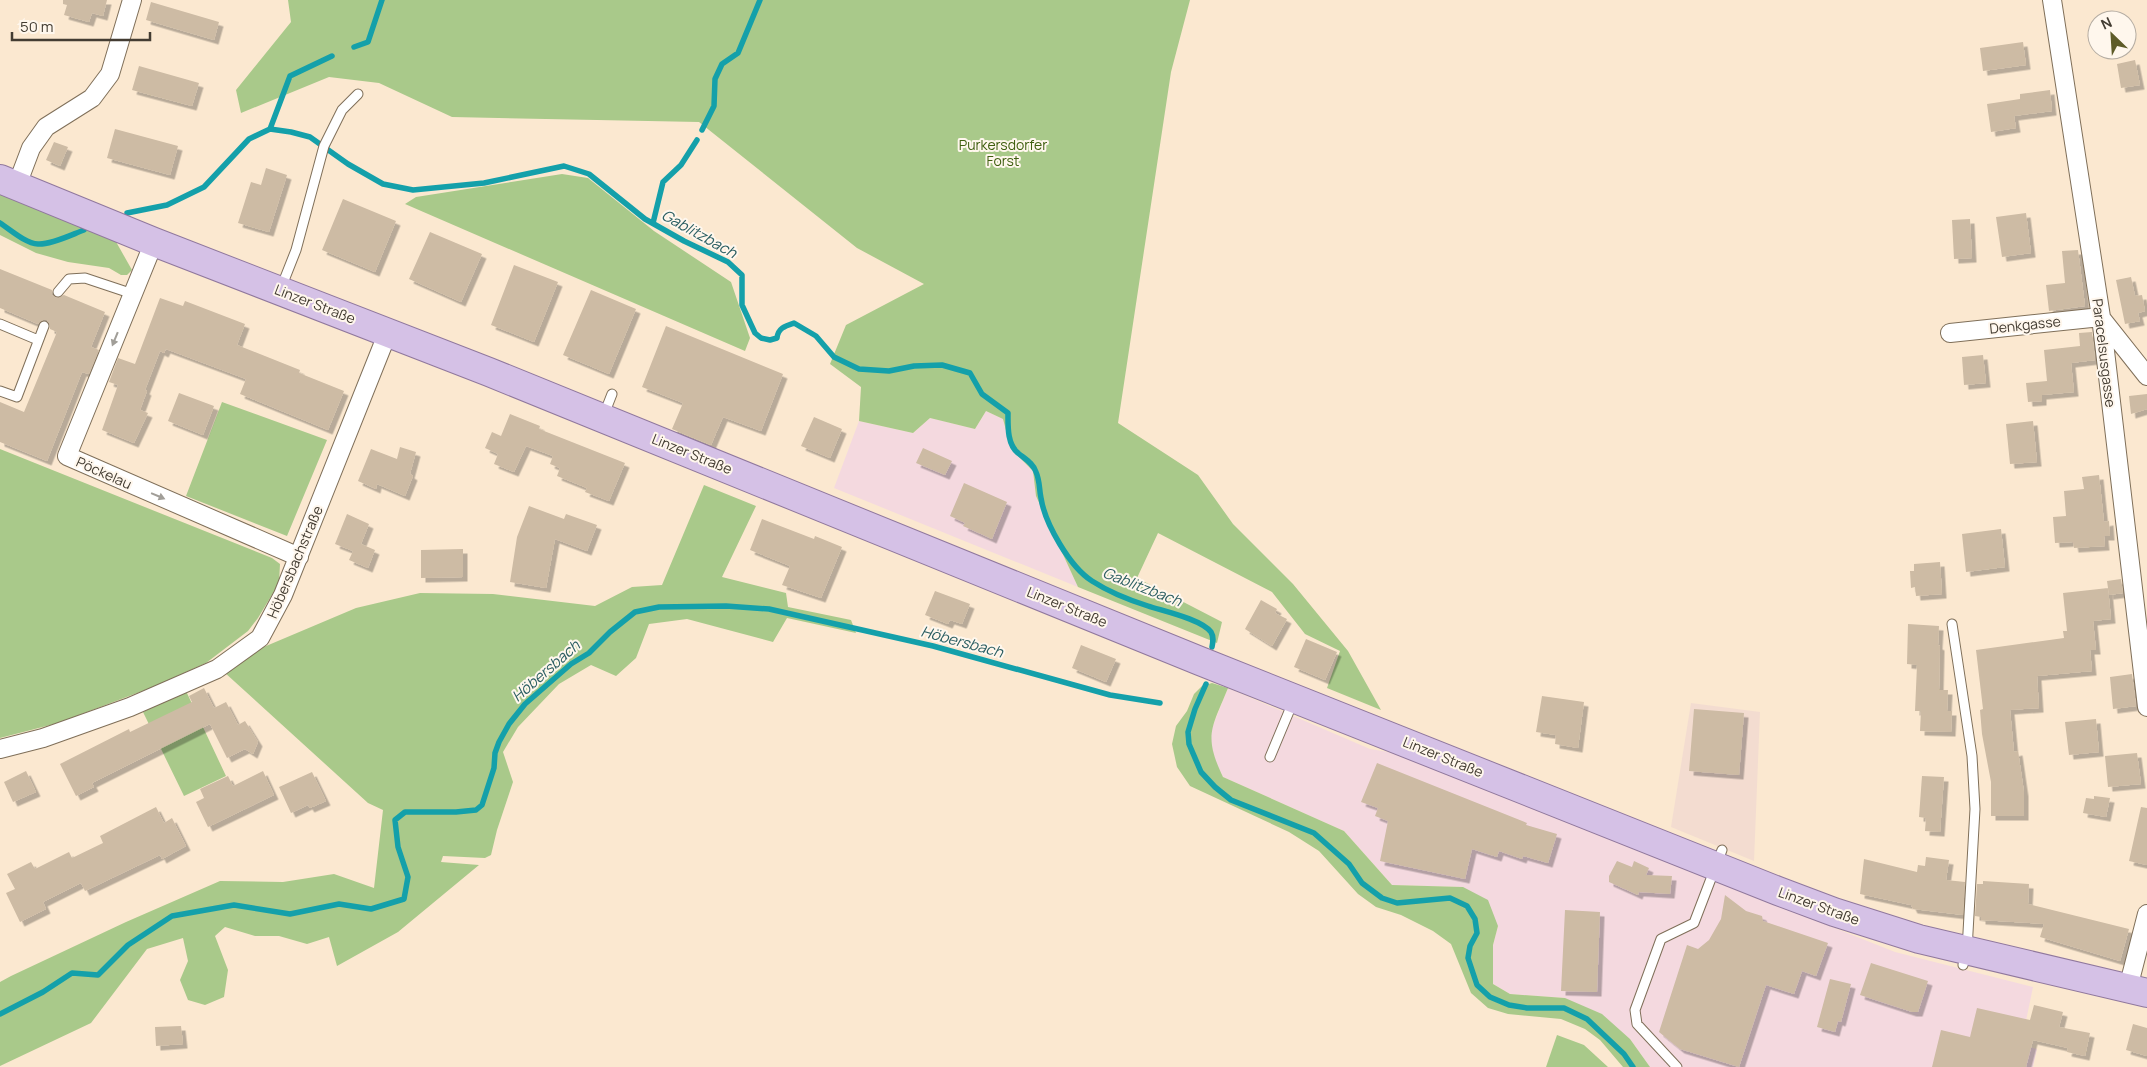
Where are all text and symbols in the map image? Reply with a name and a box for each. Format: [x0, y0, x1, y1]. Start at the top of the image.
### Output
scale bar [12, 10, 150, 42]
north arrow [2087, 10, 2137, 60]
text: N [2098, 12, 2115, 34]
text: 50 m [20, 16, 54, 37]
park label: Purkersdorfer Forst [959, 135, 1047, 170]
water label: Gablitzbach [658, 204, 742, 263]
street label: Linzer Straße [272, 279, 358, 328]
street label: Paracelsusgasse [2088, 297, 2121, 408]
street label: Denkgasse [1988, 311, 2062, 338]
one-way arrow [110, 332, 118, 346]
street label: Linzer Straße [649, 429, 735, 478]
street label: Pöckelau [73, 452, 135, 493]
one-way arrow [151, 493, 165, 501]
street label: Höbersbachstraße [262, 503, 327, 621]
water label: Gablitzbach [1100, 562, 1186, 612]
street label: Linzer Straße [1024, 582, 1110, 631]
water label: Höbersbach [919, 620, 1007, 663]
water label: Höbersbach [507, 634, 585, 706]
street label: Linzer Straße [1400, 732, 1486, 781]
street label: Linzer Straße [1776, 882, 1862, 929]

